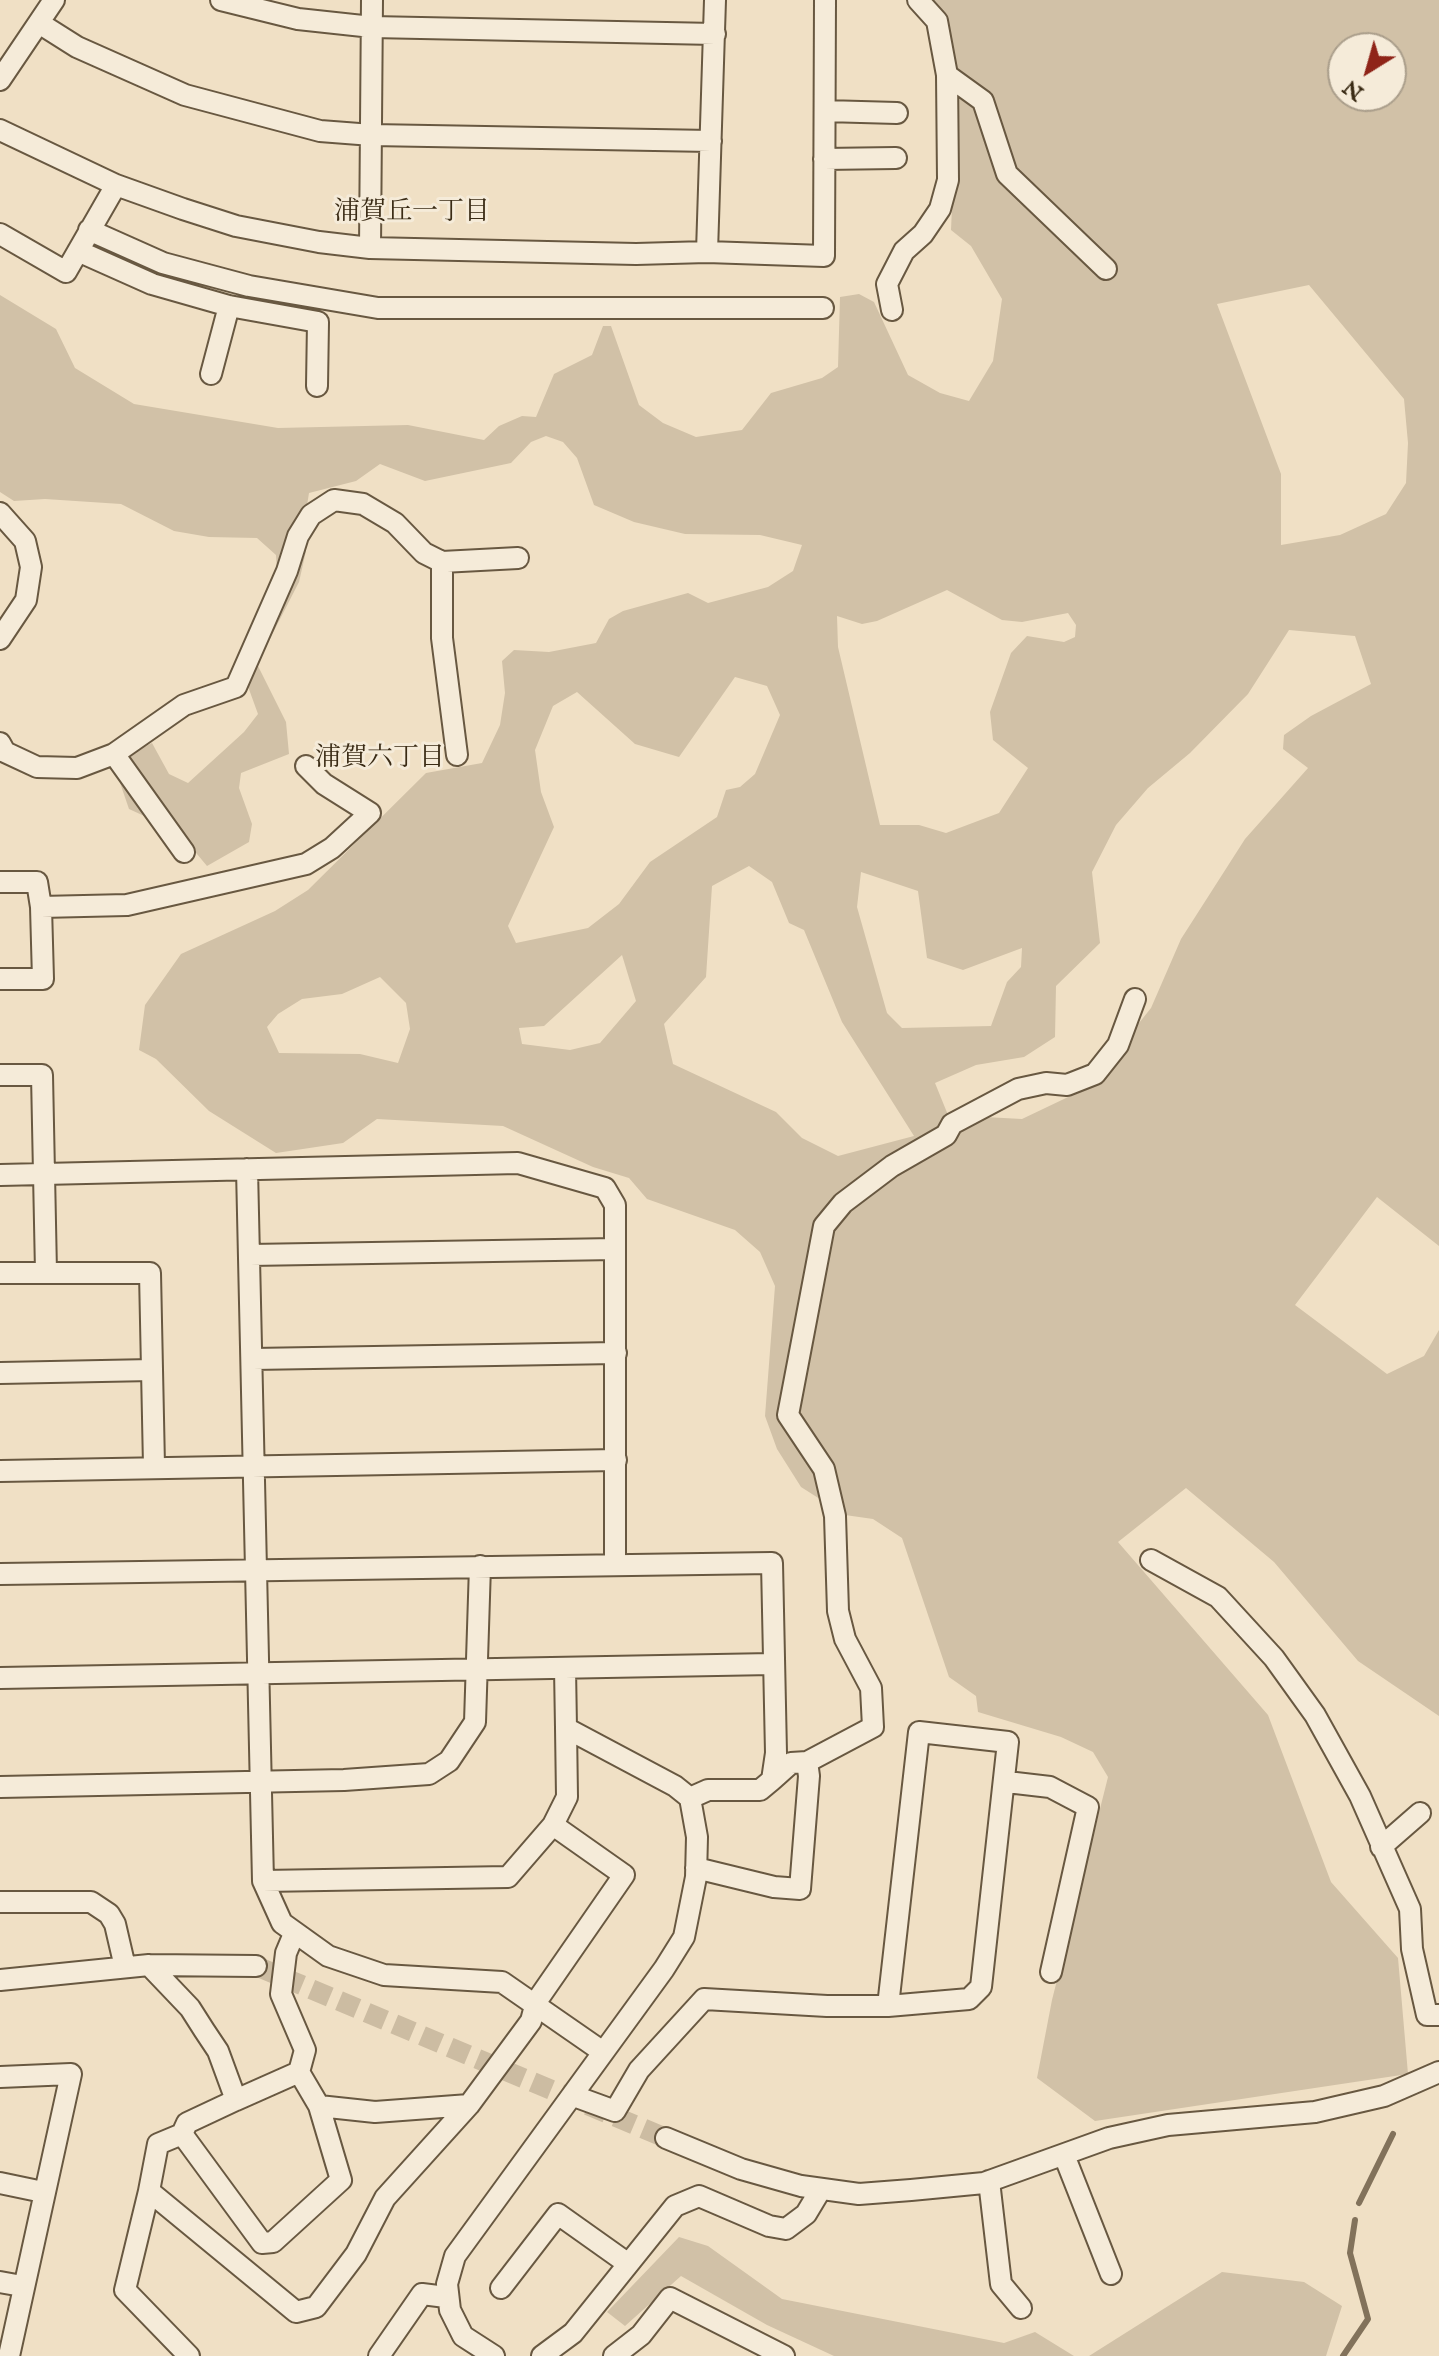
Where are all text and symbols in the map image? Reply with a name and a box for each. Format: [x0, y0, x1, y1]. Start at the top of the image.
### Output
north arrow [1327, 32, 1407, 112]
text: N [1338, 73, 1370, 106]
district label: 浦賀丘一丁目 [334, 198, 490, 230]
district label: 浦賀六丁目 [315, 744, 445, 776]

